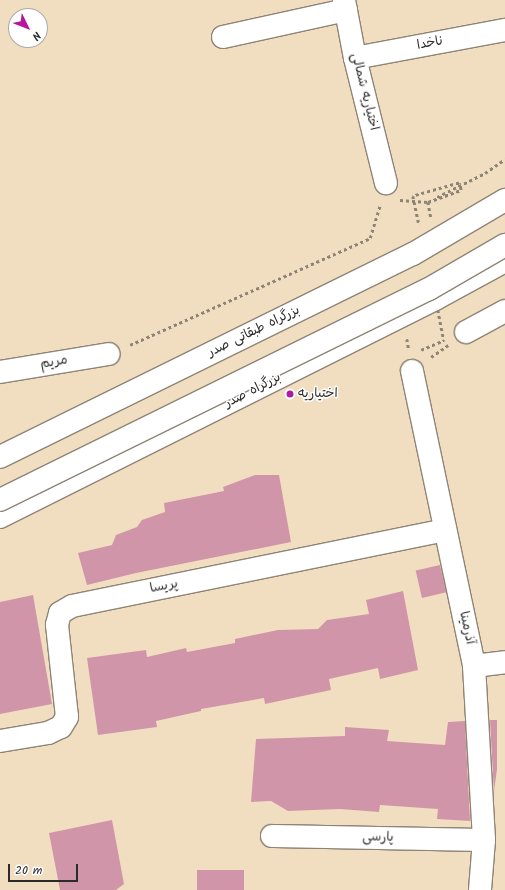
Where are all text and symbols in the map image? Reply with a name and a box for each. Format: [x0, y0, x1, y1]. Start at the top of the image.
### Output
north arrow [8, 8, 48, 48]
text: N [27, 27, 45, 44]
street label: ناخدا [416, 34, 444, 54]
street label: اختیاریه شمالی [347, 52, 381, 132]
street label: بزرگراه طبقاتی صدر [205, 303, 303, 361]
street label: مریم [39, 353, 69, 373]
street label: بزرگراه صدر [222, 370, 284, 412]
place label: اختیاریه [298, 386, 338, 402]
marker: اختیاریه [285, 389, 295, 399]
street label: پریسا [149, 577, 179, 597]
street label: آذرمینا [455, 610, 477, 646]
street label: پارسی [362, 830, 394, 846]
scale bar [10, 856, 80, 882]
text: 20 m [15, 861, 42, 880]

